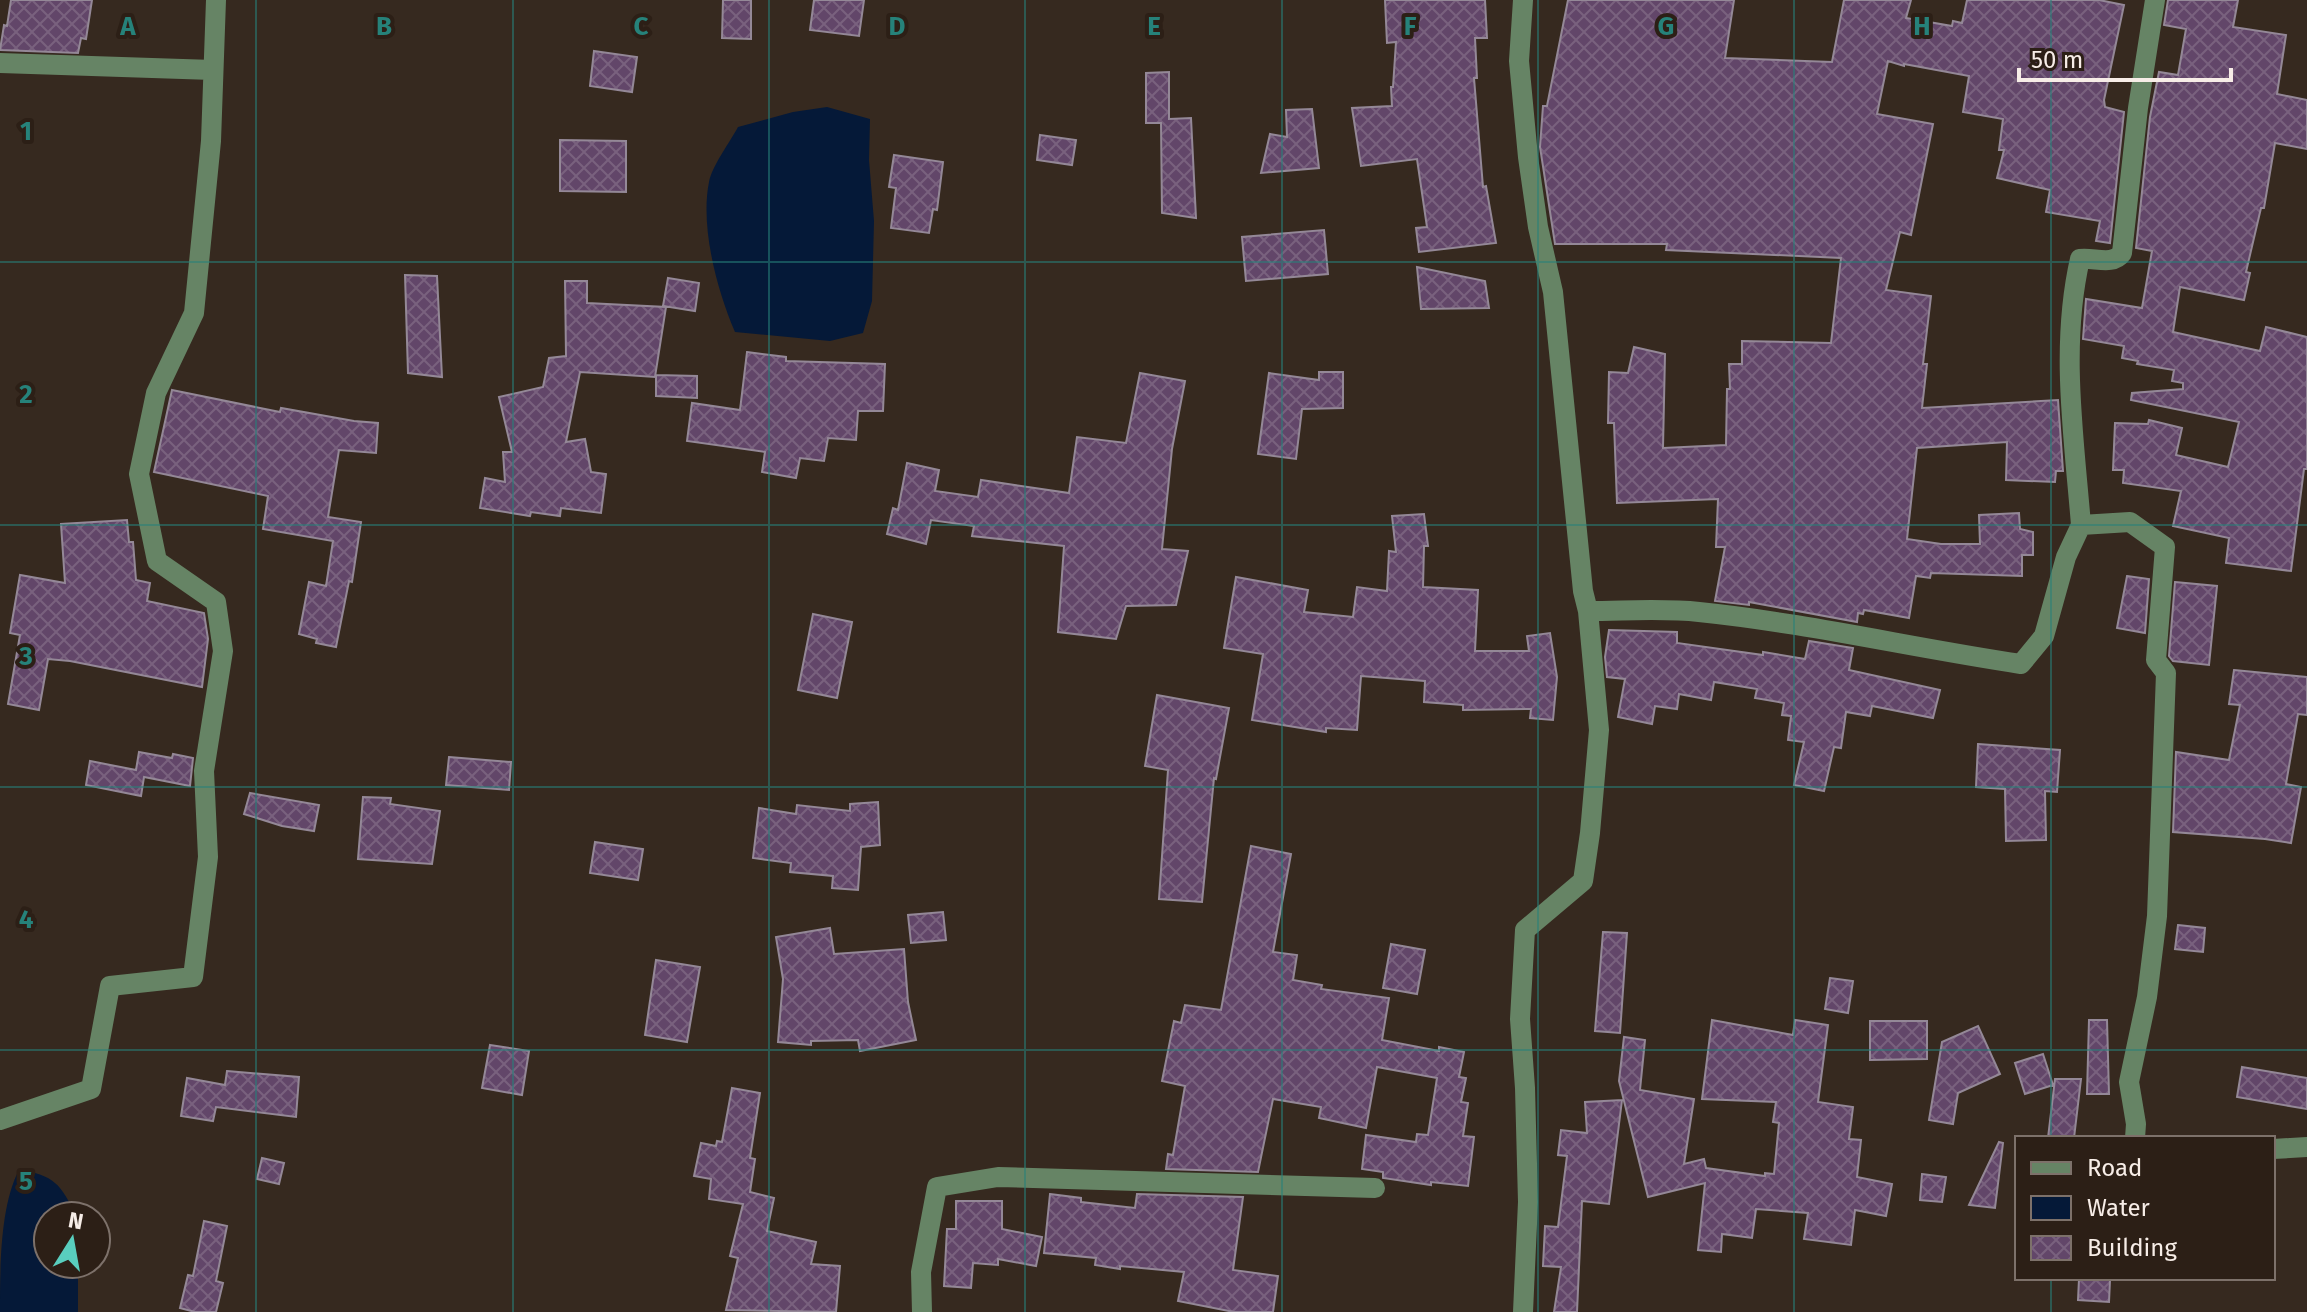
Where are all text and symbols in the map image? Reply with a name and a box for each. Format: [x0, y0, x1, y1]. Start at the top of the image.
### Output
text: A [119, 11, 136, 42]
text: B [376, 11, 392, 42]
text: C [634, 11, 649, 42]
text: D [889, 11, 906, 42]
text: E [1147, 11, 1161, 42]
text: F [1404, 11, 1417, 42]
text: G [1658, 11, 1674, 42]
text: H [1913, 11, 1931, 42]
scale bar [2019, 32, 2231, 82]
text: 50 m [2031, 46, 2083, 74]
text: 1 [20, 116, 32, 147]
text: 2 [19, 379, 33, 410]
text: 3 [18, 641, 33, 672]
text: 4 [19, 904, 34, 935]
legend [2015, 1136, 2275, 1280]
text: Road [2087, 1154, 2142, 1182]
text: 5 [19, 1166, 33, 1197]
text: Water [2087, 1194, 2151, 1222]
north arrow [32, 1200, 112, 1280]
text: N [66, 1206, 85, 1236]
text: Building [2087, 1234, 2177, 1262]

